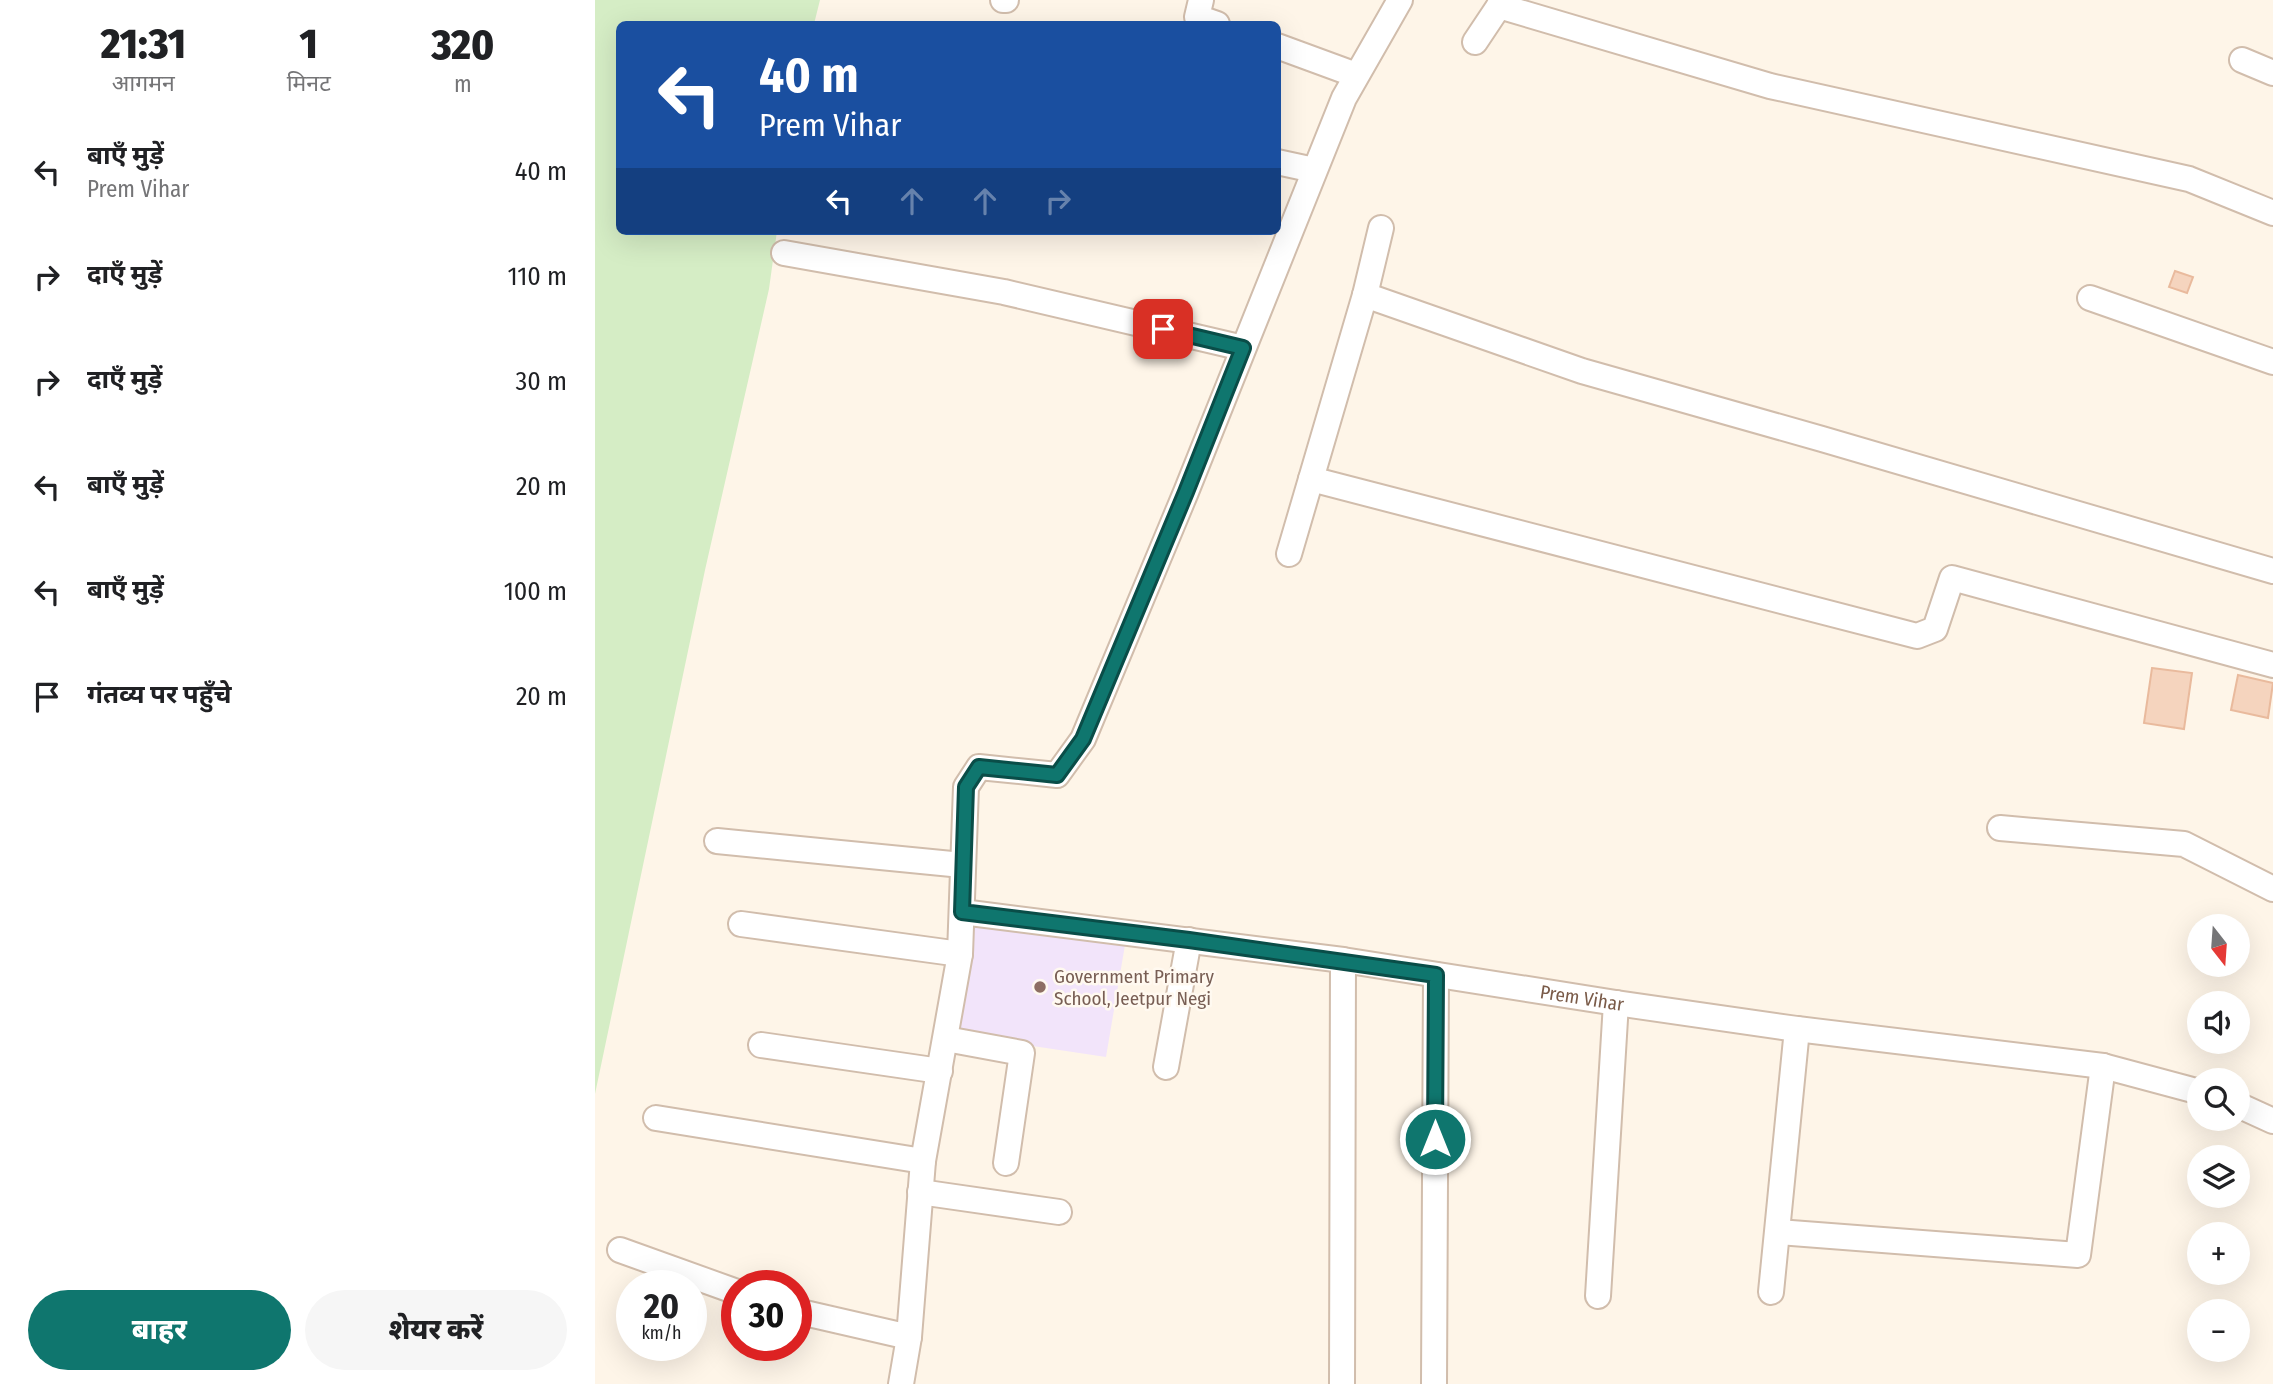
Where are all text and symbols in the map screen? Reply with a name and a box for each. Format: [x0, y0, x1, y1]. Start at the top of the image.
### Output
text: 21:31 [101, 19, 186, 69]
text: 1 [300, 19, 318, 69]
text: 320 [431, 20, 494, 70]
text: 40 m [759, 46, 859, 105]
icon: left [644, 49, 735, 140]
text: आगमन [112, 69, 175, 97]
text: मिनट [287, 69, 331, 97]
text: m [454, 70, 472, 98]
text: Prem Vihar [759, 106, 901, 144]
text: बाएँ मुड़ें [87, 140, 164, 171]
icon: left [28, 153, 66, 191]
text: 40 m [515, 156, 567, 187]
text: Prem Vihar [87, 175, 189, 203]
icon: left [820, 182, 858, 220]
icon: ahead [893, 182, 931, 220]
icon: ahead [966, 182, 1004, 220]
icon: right [1039, 182, 1077, 220]
icon: right [28, 258, 66, 296]
text: दाएँ मुड़ें [87, 259, 162, 290]
text: 110 m [507, 261, 567, 292]
pin [1133, 299, 1193, 359]
icon: arrive [1144, 310, 1182, 348]
icon: right [28, 363, 66, 401]
text: दाएँ मुड़ें [87, 364, 162, 395]
text: 30 m [516, 366, 567, 397]
icon: left [28, 468, 66, 506]
text: बाएँ मुड़ें [87, 469, 164, 500]
text: 20 m [516, 471, 567, 502]
icon: left [28, 573, 66, 611]
text: बाएँ मुड़ें [87, 574, 164, 605]
text: 100 m [504, 576, 567, 607]
icon: arrive [28, 678, 66, 716]
text: गंतव्य पर पहुँचे [87, 679, 231, 710]
text: 20 m [516, 681, 567, 712]
north arrow [2187, 914, 2251, 976]
map controls [2187, 914, 2250, 1362]
place label: Government Primary School, Jeetpur Negi [1054, 965, 1214, 1010]
marker: Government Primary School, Jeetpur Negi [1032, 979, 1048, 995]
street label: Prem Vihar [1538, 980, 1626, 1016]
button: sound [2187, 991, 2250, 1054]
button: search [2187, 1068, 2250, 1131]
position arrow [1398, 1102, 1472, 1176]
button: layers [2187, 1145, 2250, 1208]
button: + [2187, 1222, 2250, 1285]
speed limit sign: 30 [721, 1270, 812, 1361]
text: 20 [644, 1285, 679, 1327]
button: बाहर [28, 1290, 291, 1370]
button: शेयर करें [305, 1290, 567, 1370]
button: − [2187, 1299, 2250, 1362]
text: km/h [641, 1322, 682, 1344]

